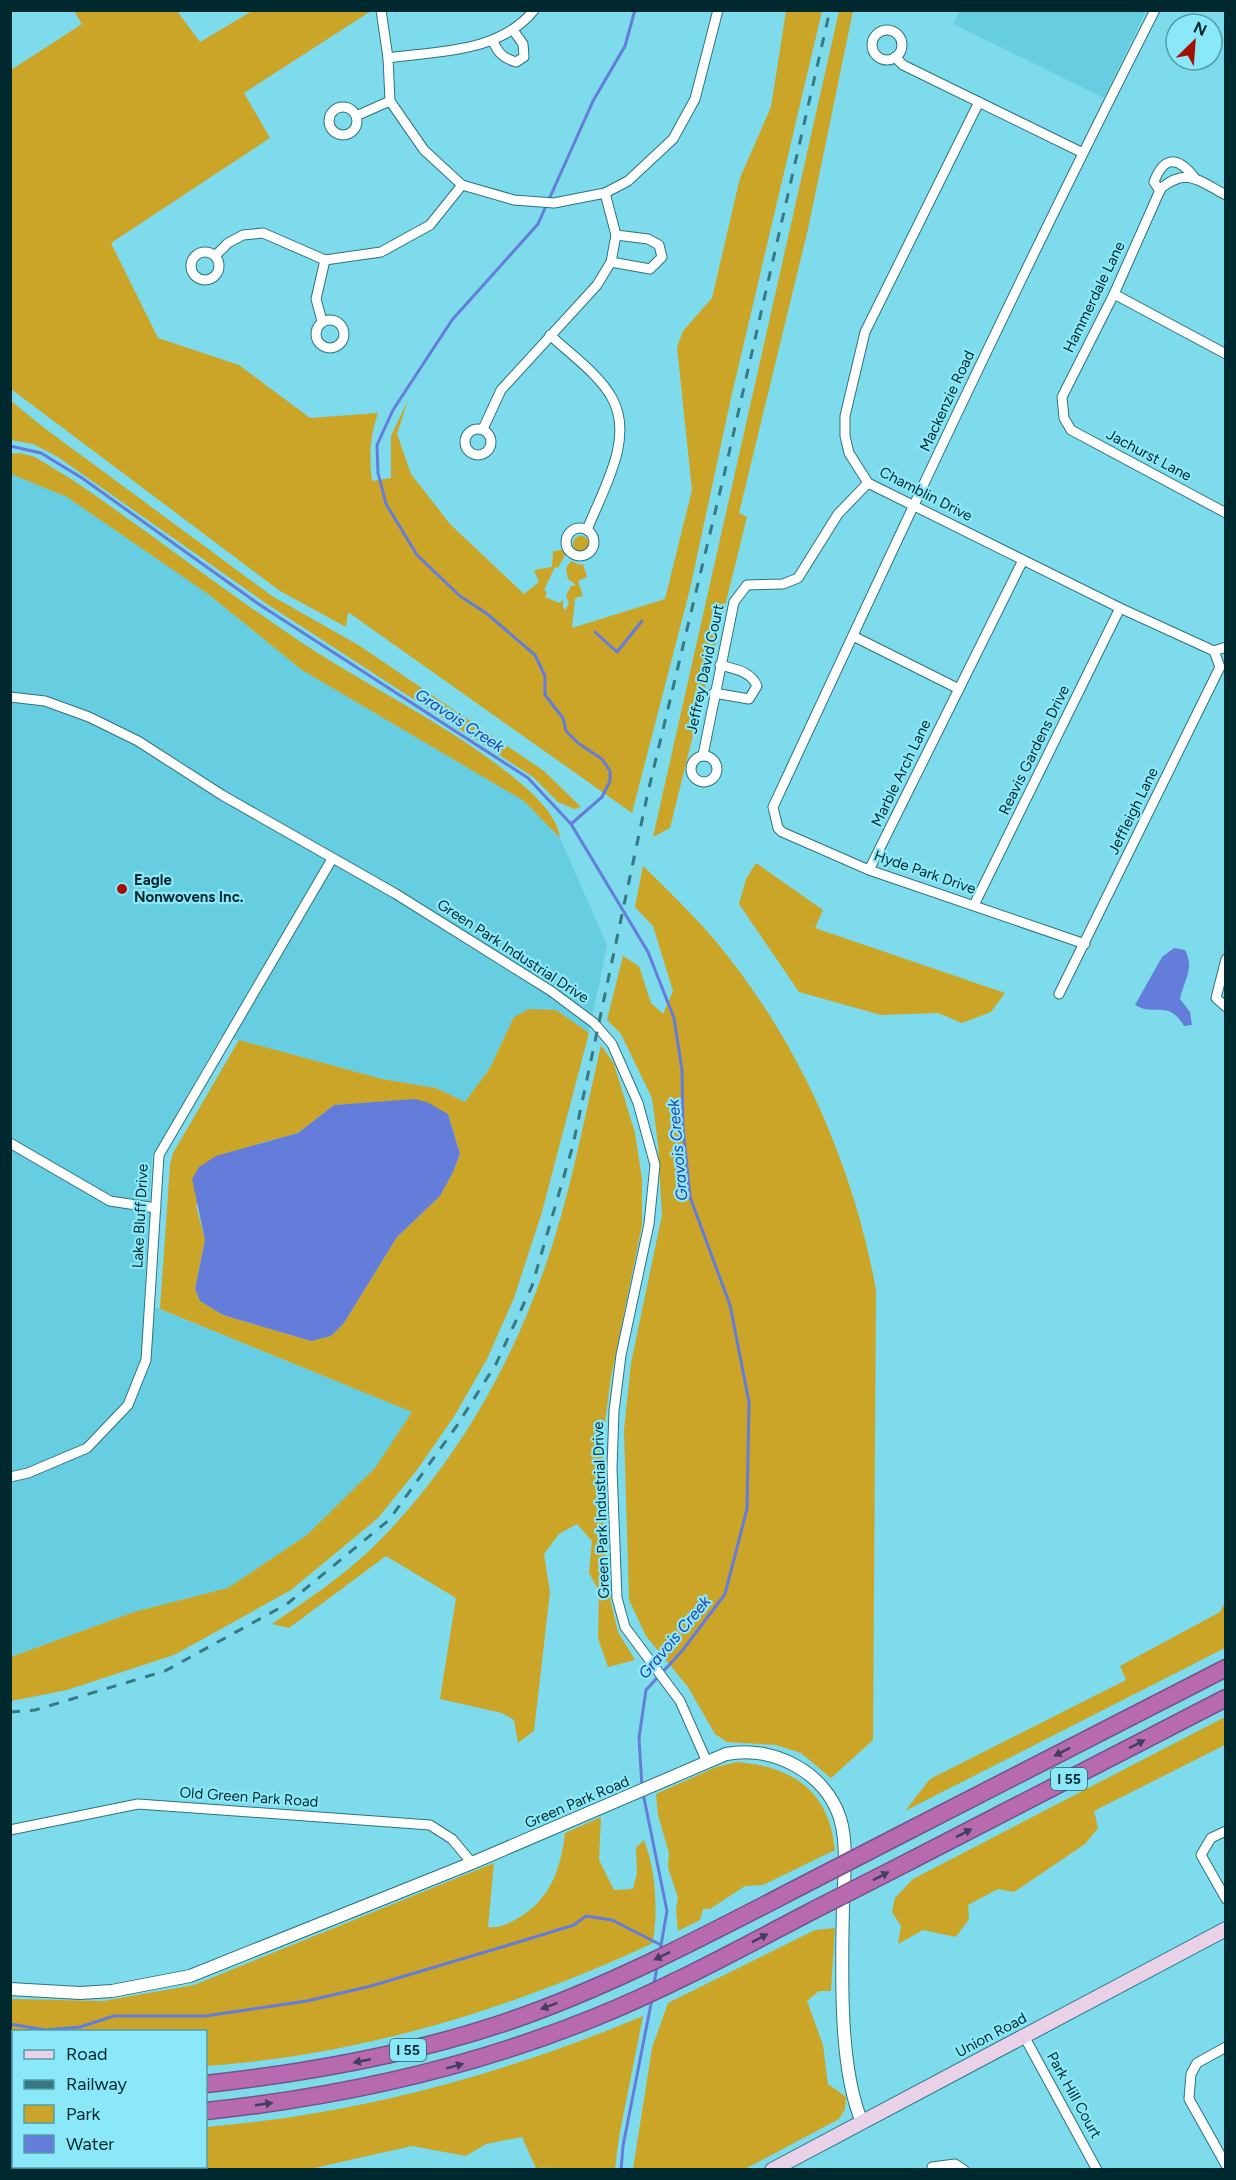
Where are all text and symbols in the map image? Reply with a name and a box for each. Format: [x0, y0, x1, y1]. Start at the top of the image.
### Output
north arrow [1164, 12, 1224, 72]
text: N [1191, 18, 1210, 40]
street label: Hammerdale Lane [1059, 239, 1129, 355]
street label: Mackenzie Road [916, 348, 978, 454]
street label: Jachurst Lane [1103, 425, 1195, 485]
street label: Chamblin Drive [877, 463, 975, 525]
street label: Jeffrey David Court [682, 602, 728, 735]
street label: Reavis Gardens Drive [995, 682, 1073, 818]
water label: Gravois Creek [412, 685, 509, 757]
street label: Marble Arch Lane [867, 717, 935, 829]
street label: Jeffleigh Lane [1104, 764, 1162, 858]
street label: Hyde Park Drive [872, 846, 978, 898]
place label: Eagle Nonwovens Inc. [134, 871, 244, 906]
marker: Eagle Nonwovens Inc. [115, 882, 129, 896]
street label: Green Park Industrial Drive [434, 895, 592, 1007]
water label: Gravois Creek [663, 1097, 691, 1202]
street label: Lake Bluff Drive [128, 1163, 152, 1269]
street label: Green Park Industrial Drive [589, 1421, 613, 1599]
water label: Gravois Creek [634, 1591, 715, 1682]
one-way arrow [1128, 1739, 1145, 1748]
one-way arrow [1053, 1748, 1070, 1757]
road number: I 55 [1051, 1768, 1087, 1790]
street label: Green Park Road [522, 1772, 632, 1832]
street label: Old Green Park Road [179, 1783, 319, 1811]
one-way arrow [955, 1829, 972, 1838]
one-way arrow [872, 1871, 889, 1881]
one-way arrow [752, 1933, 769, 1943]
one-way arrow [654, 1952, 671, 1961]
one-way arrow [540, 2002, 558, 2011]
street label: Union Road [952, 2009, 1030, 2061]
legend [12, 2030, 207, 2168]
road number: I 55 [390, 2039, 426, 2061]
text: Road [66, 2043, 107, 2065]
street label: Park Hill Court [1043, 2049, 1105, 2142]
one-way arrow [352, 2057, 371, 2066]
one-way arrow [445, 2060, 464, 2070]
text: Railway [66, 2073, 128, 2095]
one-way arrow [254, 2100, 273, 2109]
text: Park [66, 2103, 101, 2125]
text: Water [66, 2133, 114, 2155]

